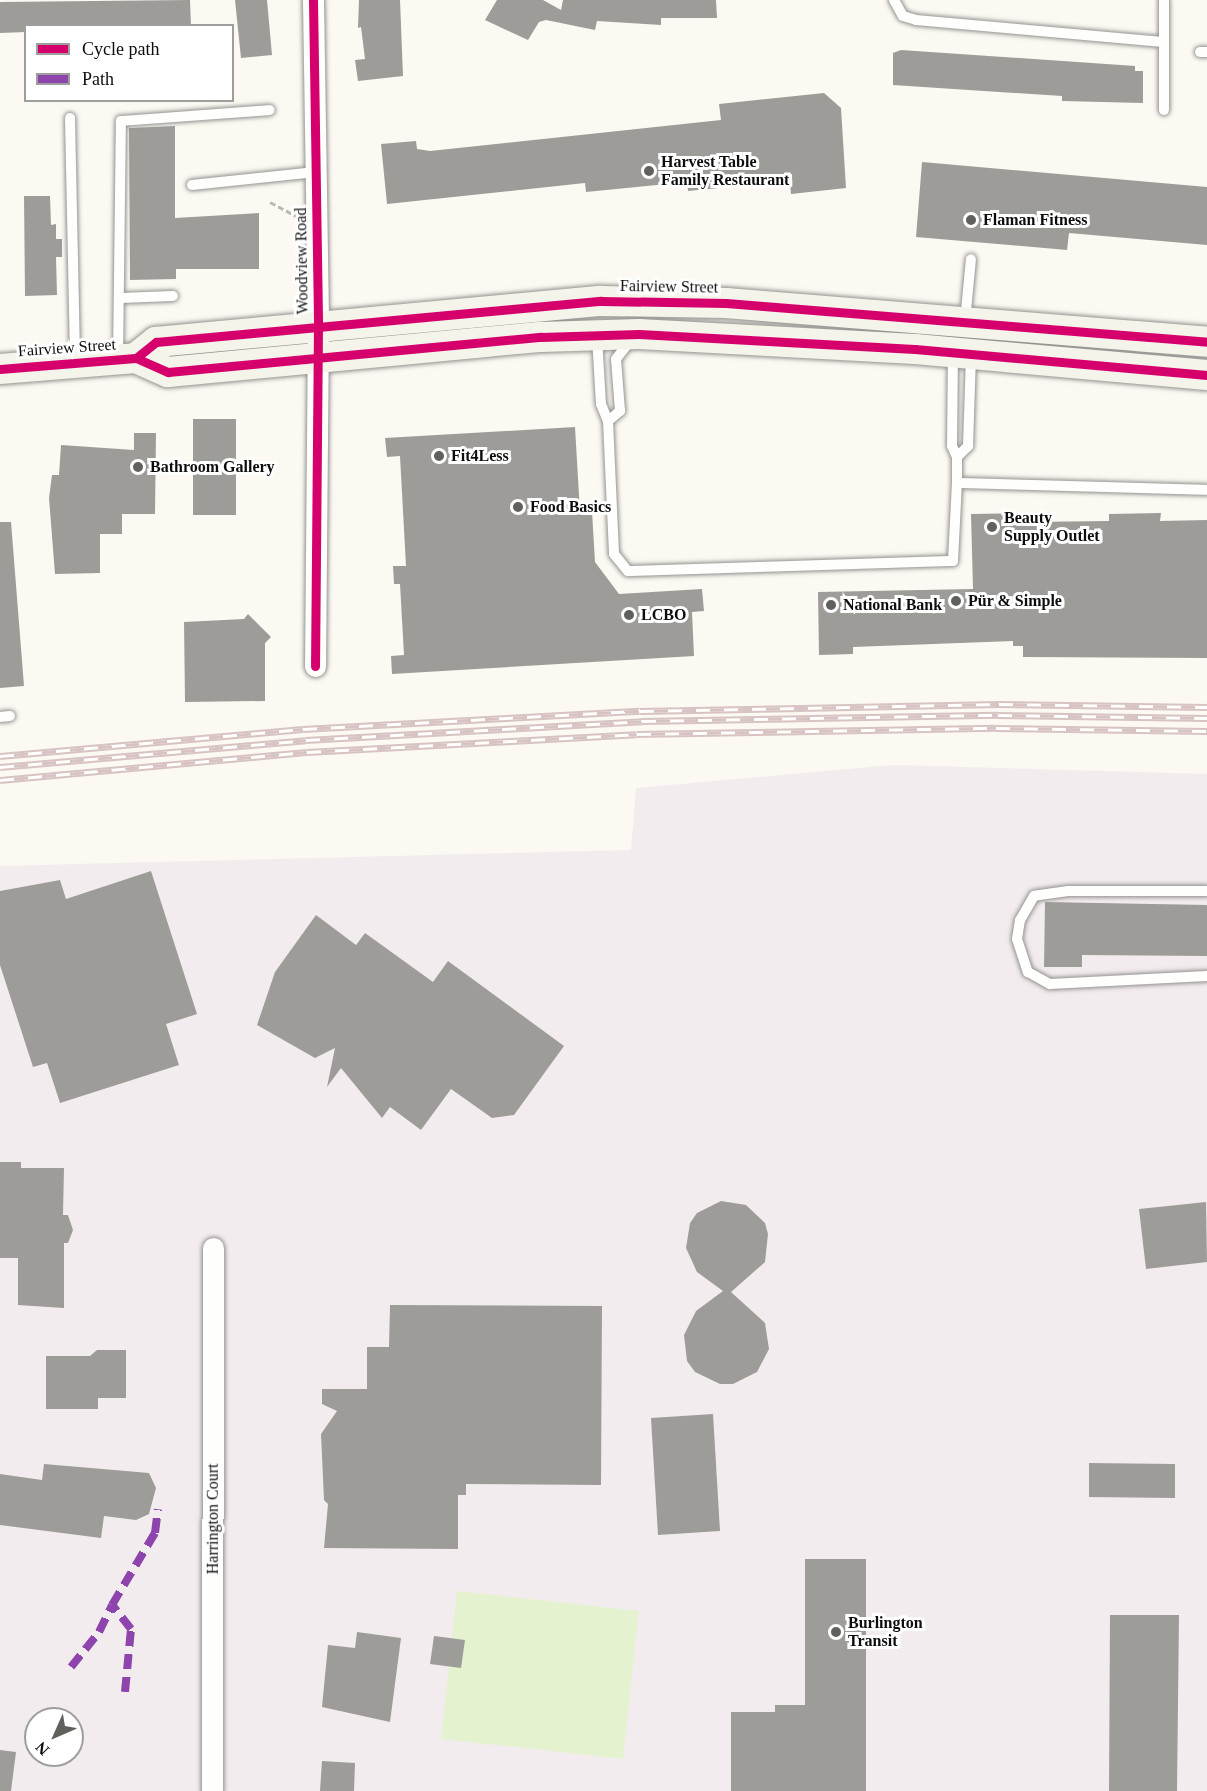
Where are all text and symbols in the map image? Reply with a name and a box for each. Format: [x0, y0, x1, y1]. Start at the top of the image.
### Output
legend [24, 24, 234, 102]
text: Cycle path [82, 39, 159, 59]
text: Path [82, 69, 114, 89]
place label: Harvest Table Family Restaurant [661, 152, 789, 190]
marker: Harvest Table Family Restaurant [642, 164, 656, 178]
street label: Woodview Road [291, 207, 313, 315]
place label: Flaman Fitness [983, 210, 1087, 230]
marker: Flaman Fitness [964, 213, 978, 227]
street label: Fairview Street [620, 277, 718, 297]
street label: Fairview Street [17, 335, 117, 361]
place label: Fit4Less [451, 446, 509, 466]
marker: Fit4Less [432, 449, 446, 463]
place label: Bathroom Gallery [150, 457, 275, 477]
marker: Bathroom Gallery [131, 460, 145, 474]
place label: Food Basics [530, 497, 611, 517]
marker: Food Basics [511, 500, 525, 514]
place label: Beauty Supply Outlet [1004, 508, 1100, 546]
marker: Beauty Supply Outlet [985, 520, 999, 534]
place label: Pür & Simple [968, 591, 1062, 611]
marker: Pür & Simple [949, 594, 963, 608]
place label: National Bank [843, 595, 942, 615]
marker: National Bank [824, 598, 838, 612]
place label: LCBO [641, 605, 686, 625]
marker: LCBO [622, 608, 636, 622]
street label: Harrington Court [203, 1464, 223, 1574]
place label: Burlington Transit [848, 1613, 923, 1651]
marker: Burlington Transit [829, 1625, 843, 1639]
north arrow [24, 1707, 84, 1767]
text: N [32, 1739, 52, 1759]

